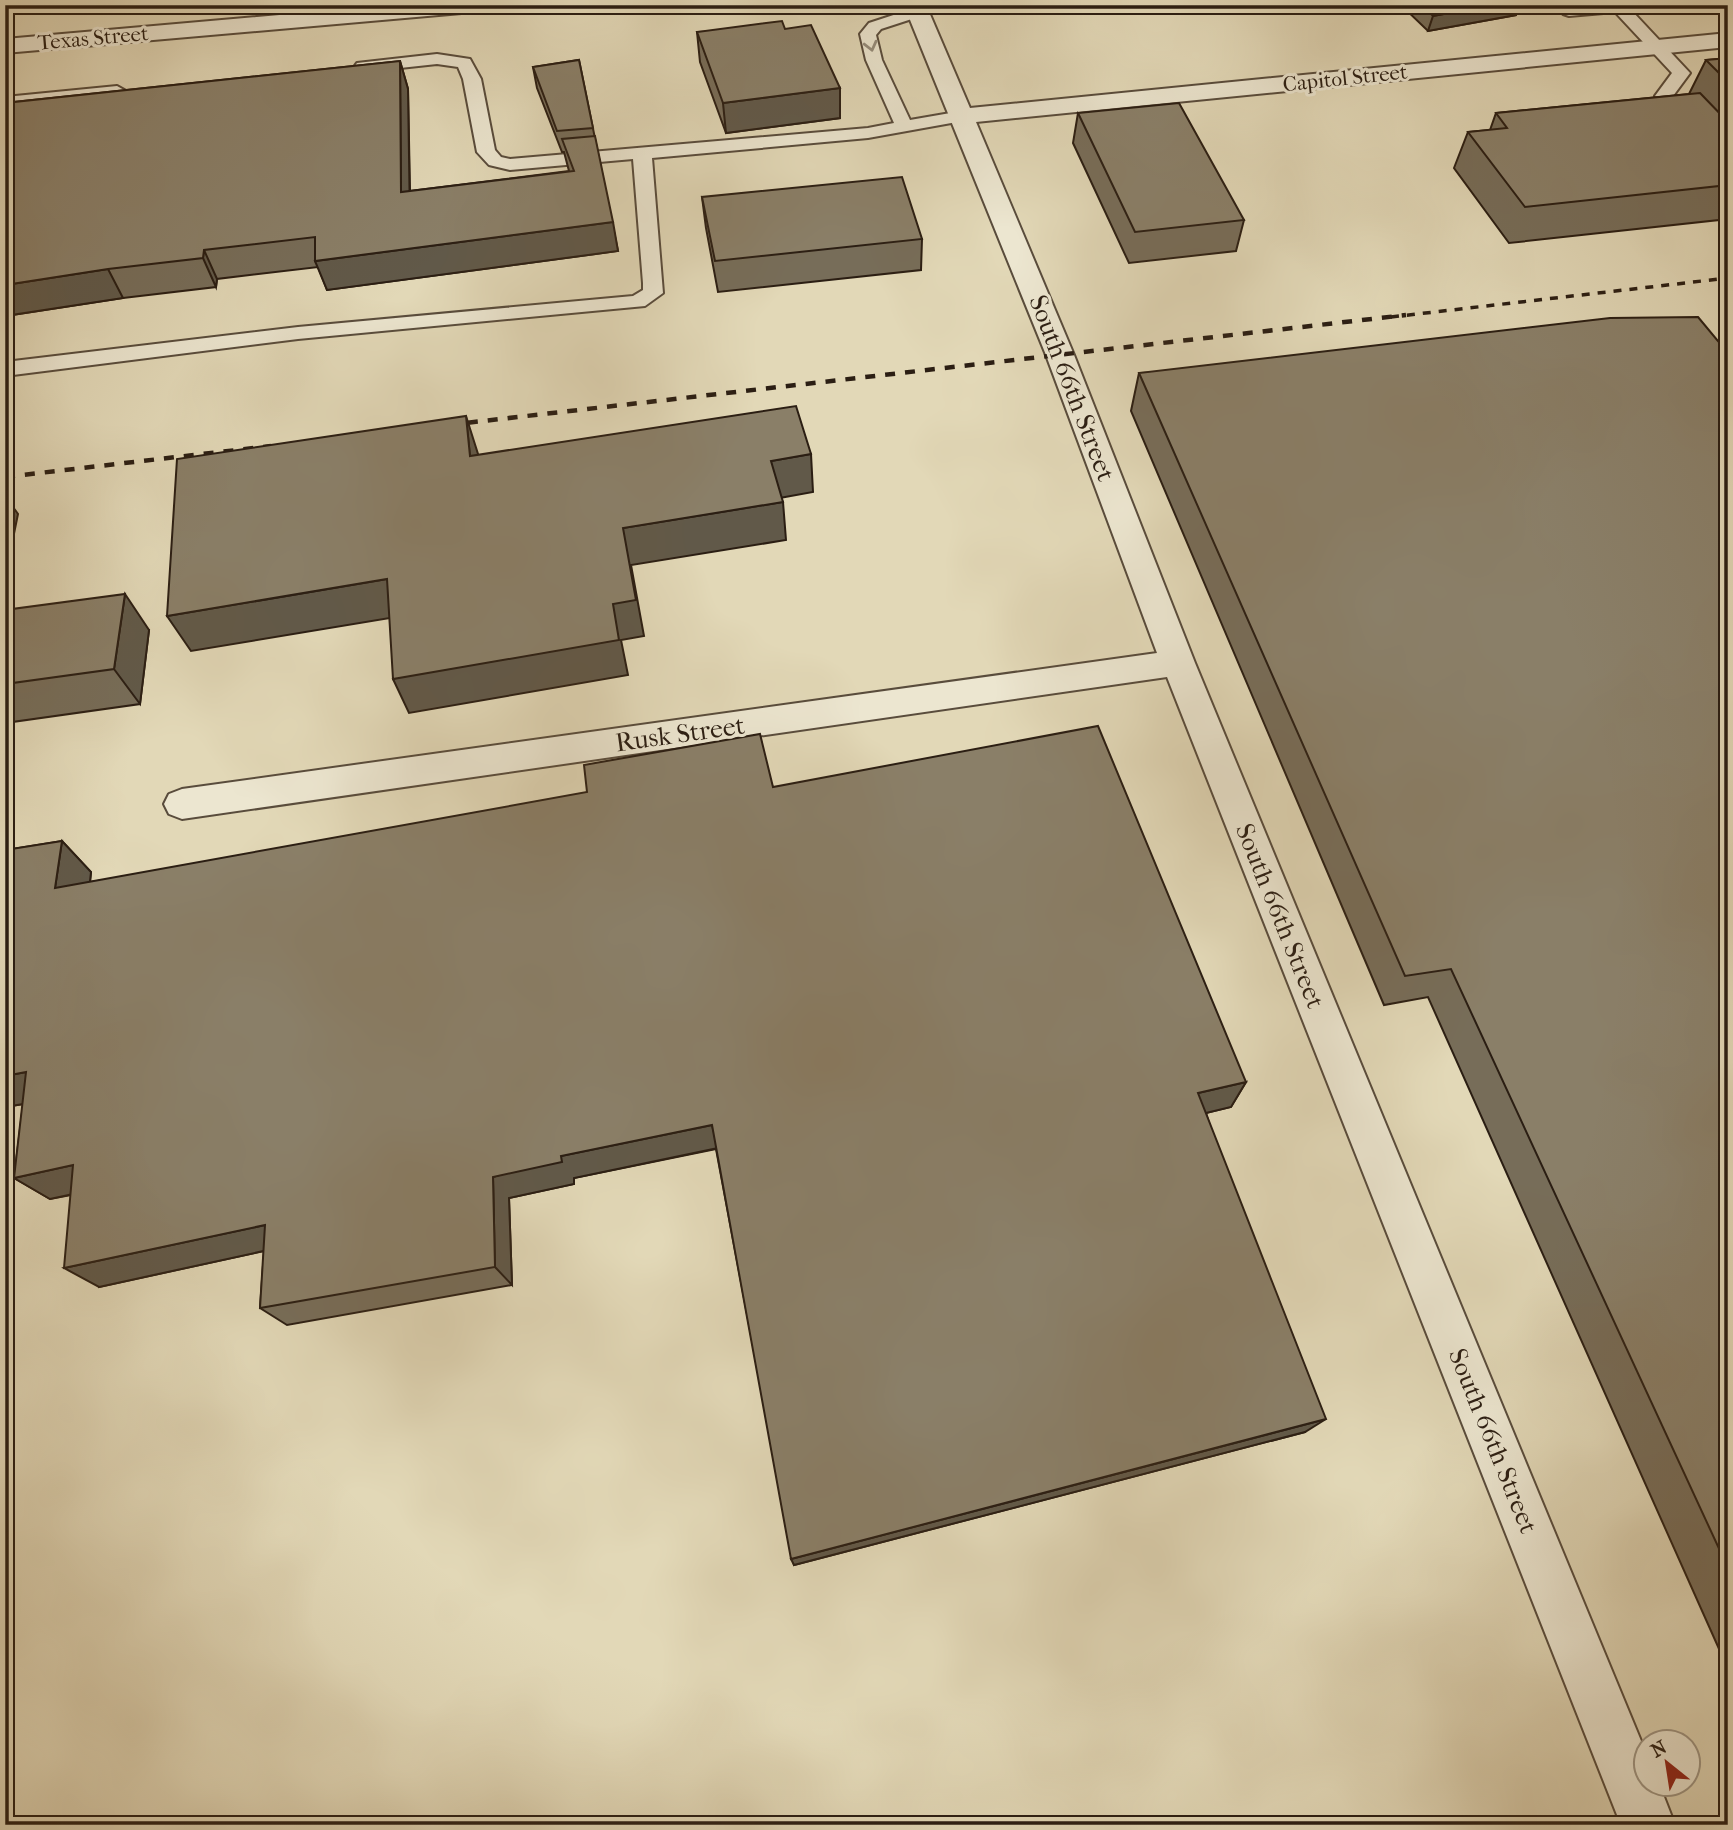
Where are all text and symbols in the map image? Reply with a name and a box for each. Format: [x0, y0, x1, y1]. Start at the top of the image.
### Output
street label: Texas Street [37, 21, 150, 55]
one-way arrow [863, 40, 877, 52]
street label: Capitol Street [1282, 59, 1409, 96]
street label: South 66th Street [1022, 291, 1122, 486]
street label: Rusk Street [613, 709, 747, 758]
street label: South 66th Street [1229, 819, 1331, 1014]
street label: South 66th Street [1442, 1344, 1544, 1539]
north arrow [1632, 1728, 1702, 1798]
text: N [1647, 1736, 1671, 1762]

